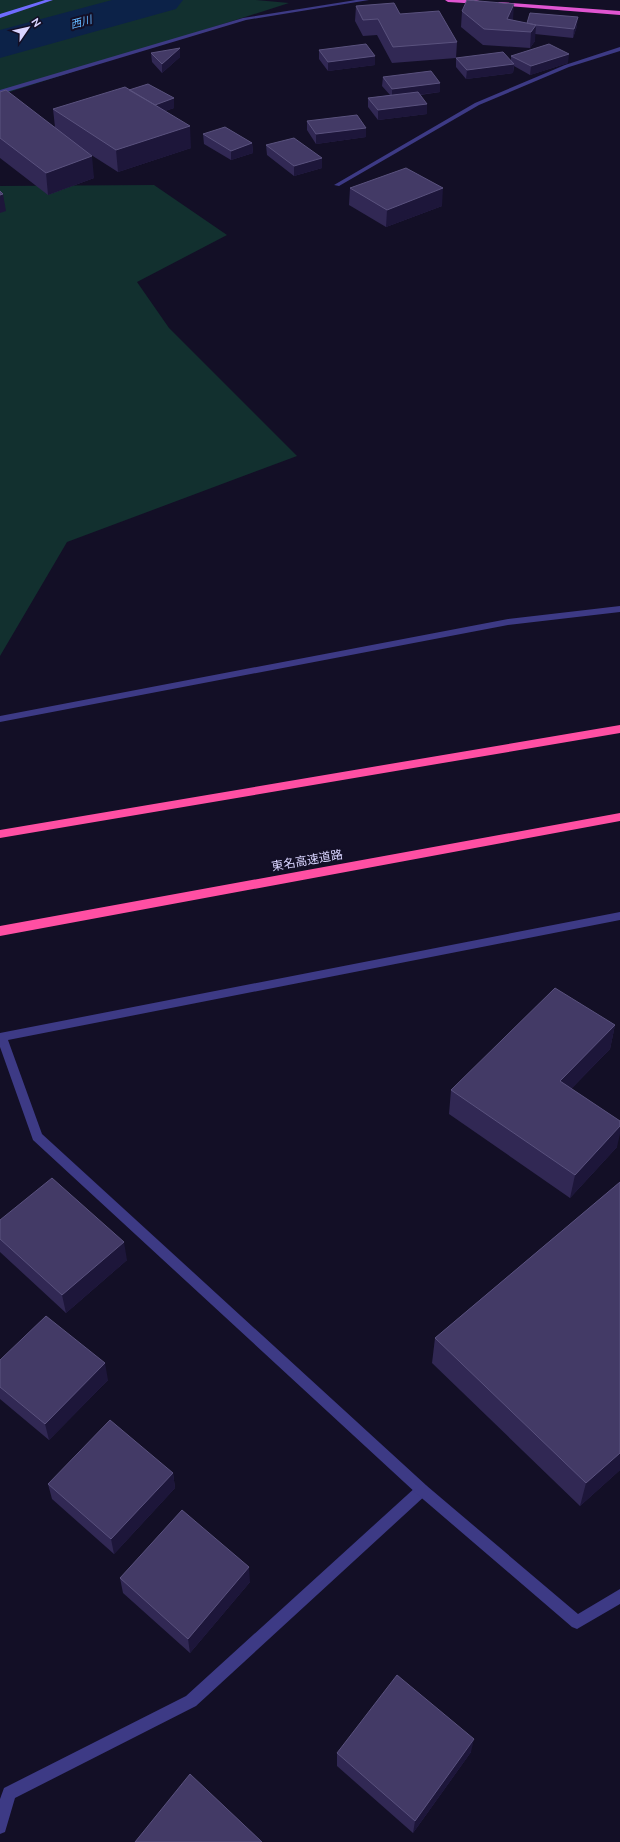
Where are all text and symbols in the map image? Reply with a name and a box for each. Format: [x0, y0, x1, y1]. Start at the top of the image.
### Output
north arrow [8, 8, 48, 48]
water label: 西川 [69, 13, 94, 31]
text: N [29, 16, 44, 29]
street label: 東名高速道路 [270, 847, 344, 873]

